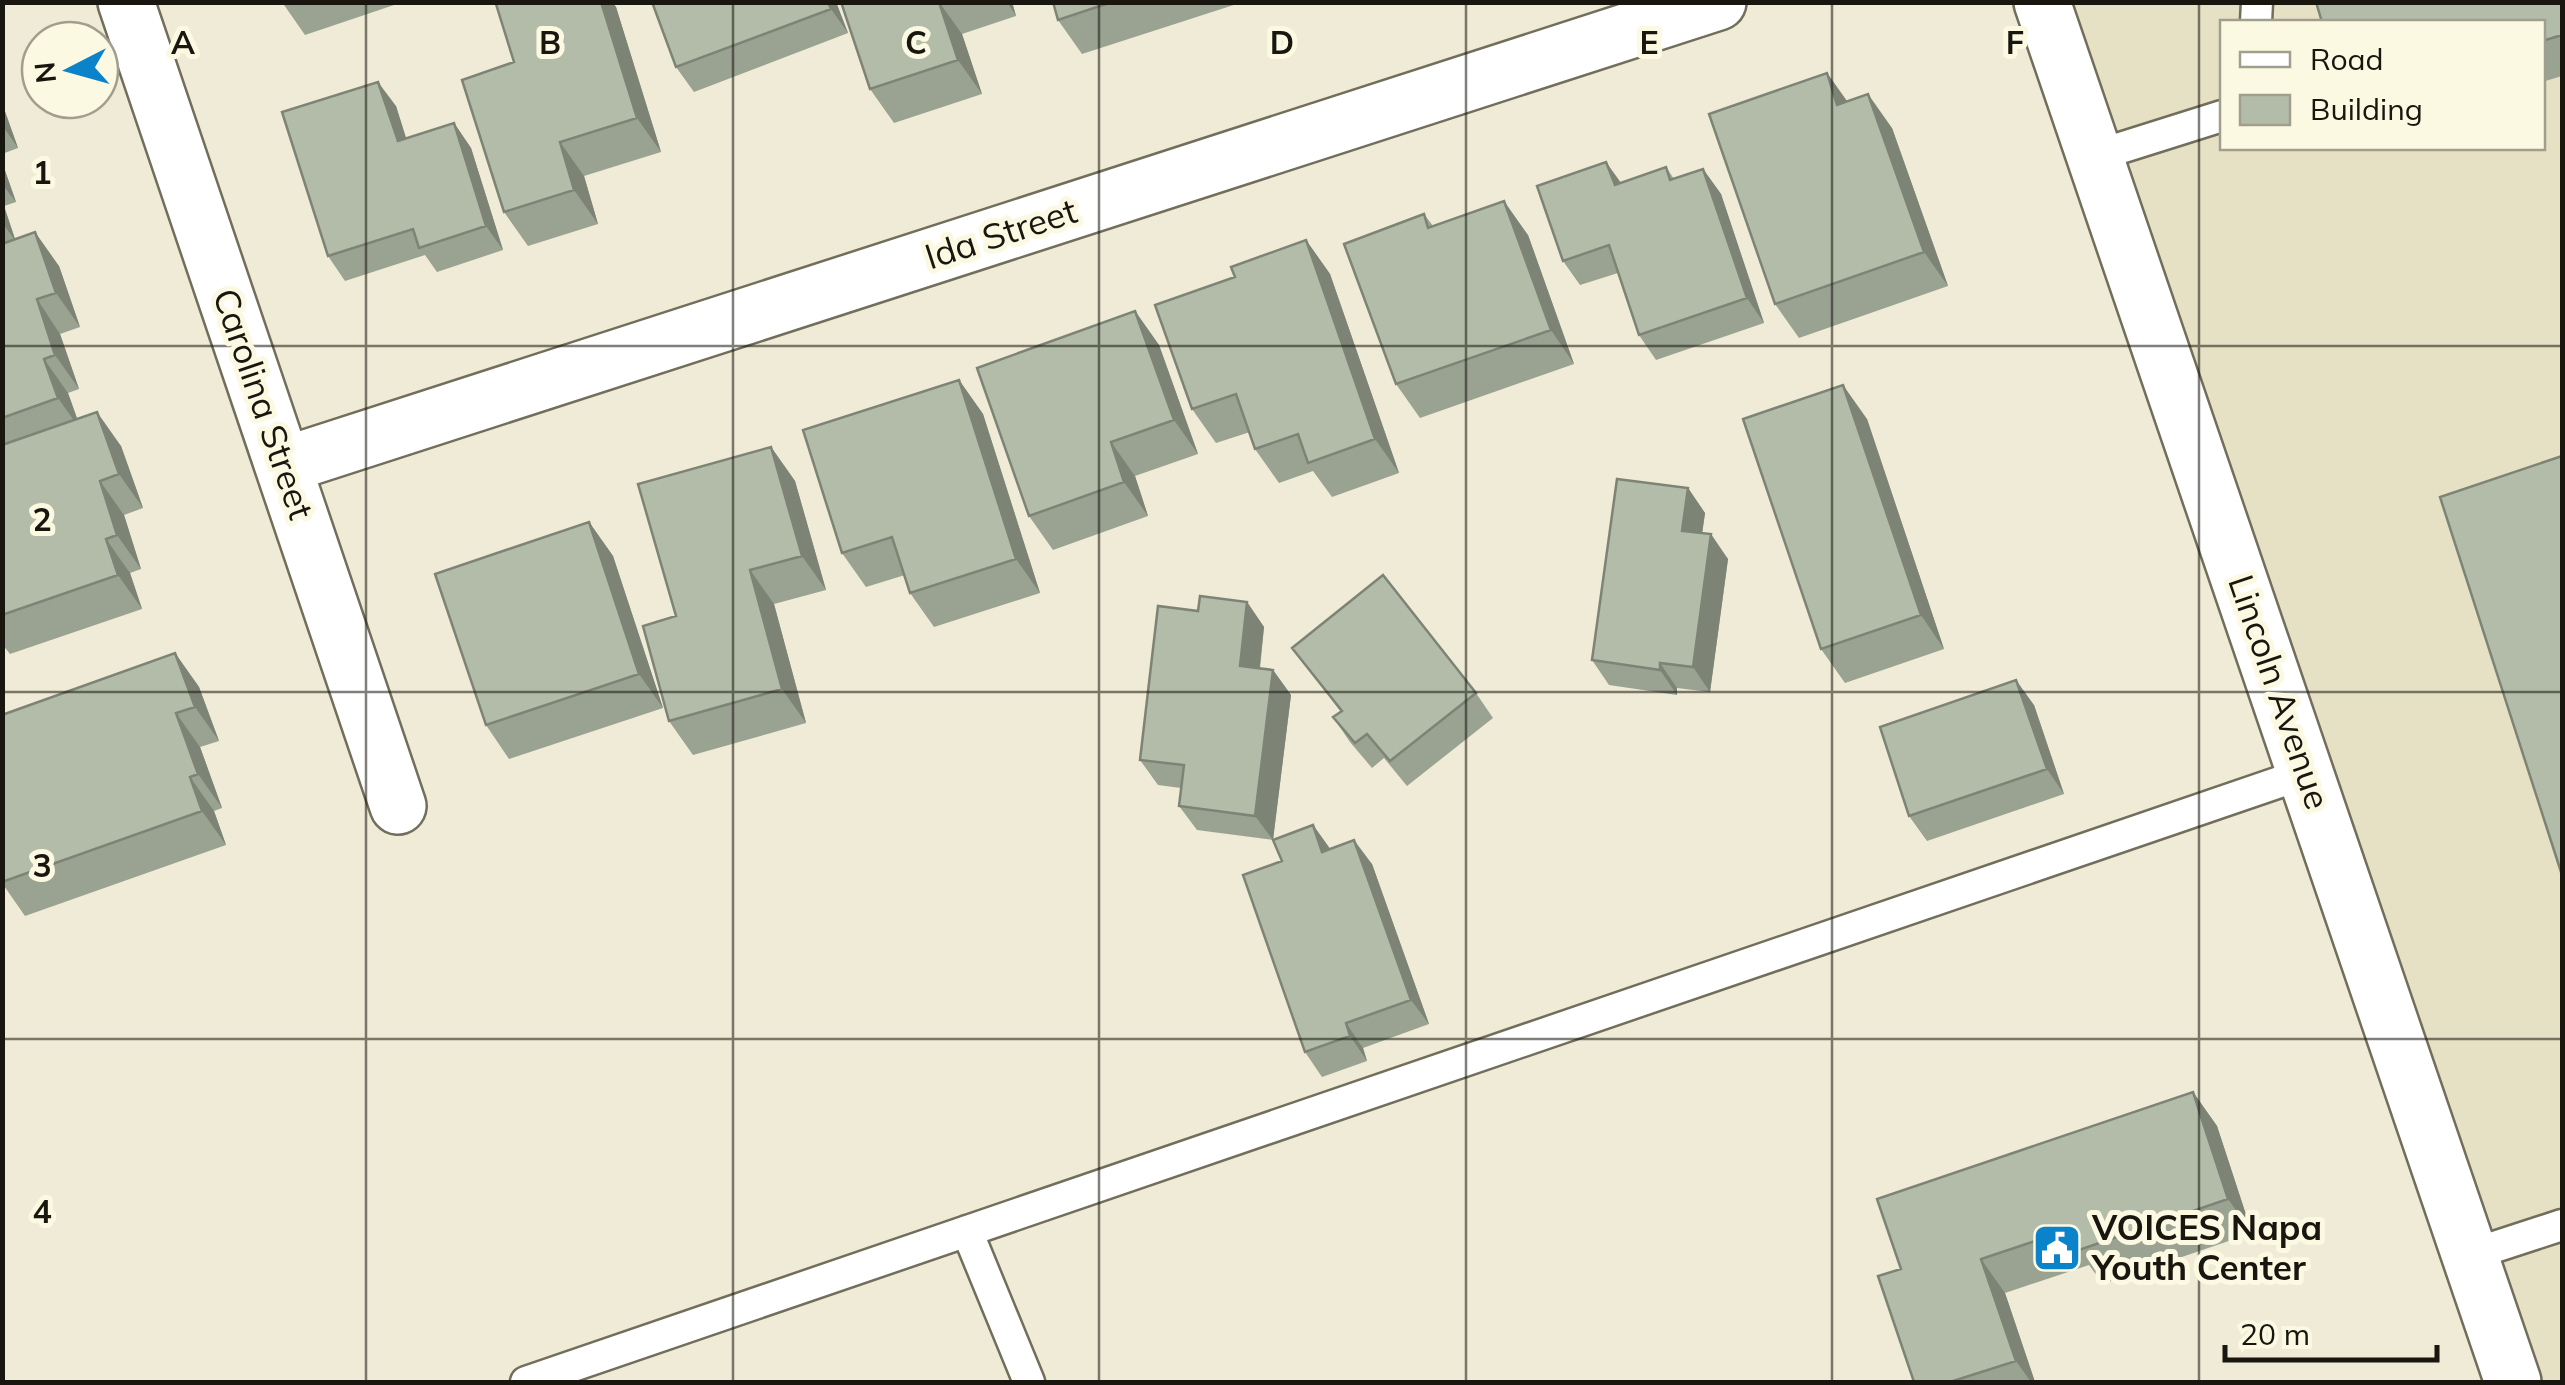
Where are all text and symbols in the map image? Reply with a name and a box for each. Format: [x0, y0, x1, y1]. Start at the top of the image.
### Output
north arrow [20, 20, 120, 120]
legend [2220, 20, 2545, 150]
text: A [171, 22, 195, 62]
text: B [539, 22, 561, 62]
text: C [905, 22, 927, 62]
text: D [1270, 22, 1294, 62]
text: E [1639, 22, 1659, 62]
text: F [2006, 22, 2024, 62]
text: Road [2310, 40, 2384, 78]
text: N [26, 60, 63, 85]
text: Building [2310, 90, 2423, 128]
text: 1 [32, 152, 52, 192]
street label: Ida Street [919, 188, 1082, 278]
street label: Carolina Street [204, 283, 324, 525]
text: 2 [32, 499, 52, 539]
street label: Lincoln Avenue [2219, 569, 2341, 815]
text: 3 [32, 845, 52, 885]
text: 4 [32, 1191, 52, 1231]
place label: VOICES Napa Youth Center [2091, 1205, 2322, 1289]
public building icon: VOICES Napa Youth Center [2031, 1222, 2083, 1274]
scale bar [2225, 1300, 2438, 1362]
text: 20 m [2240, 1315, 2310, 1353]

